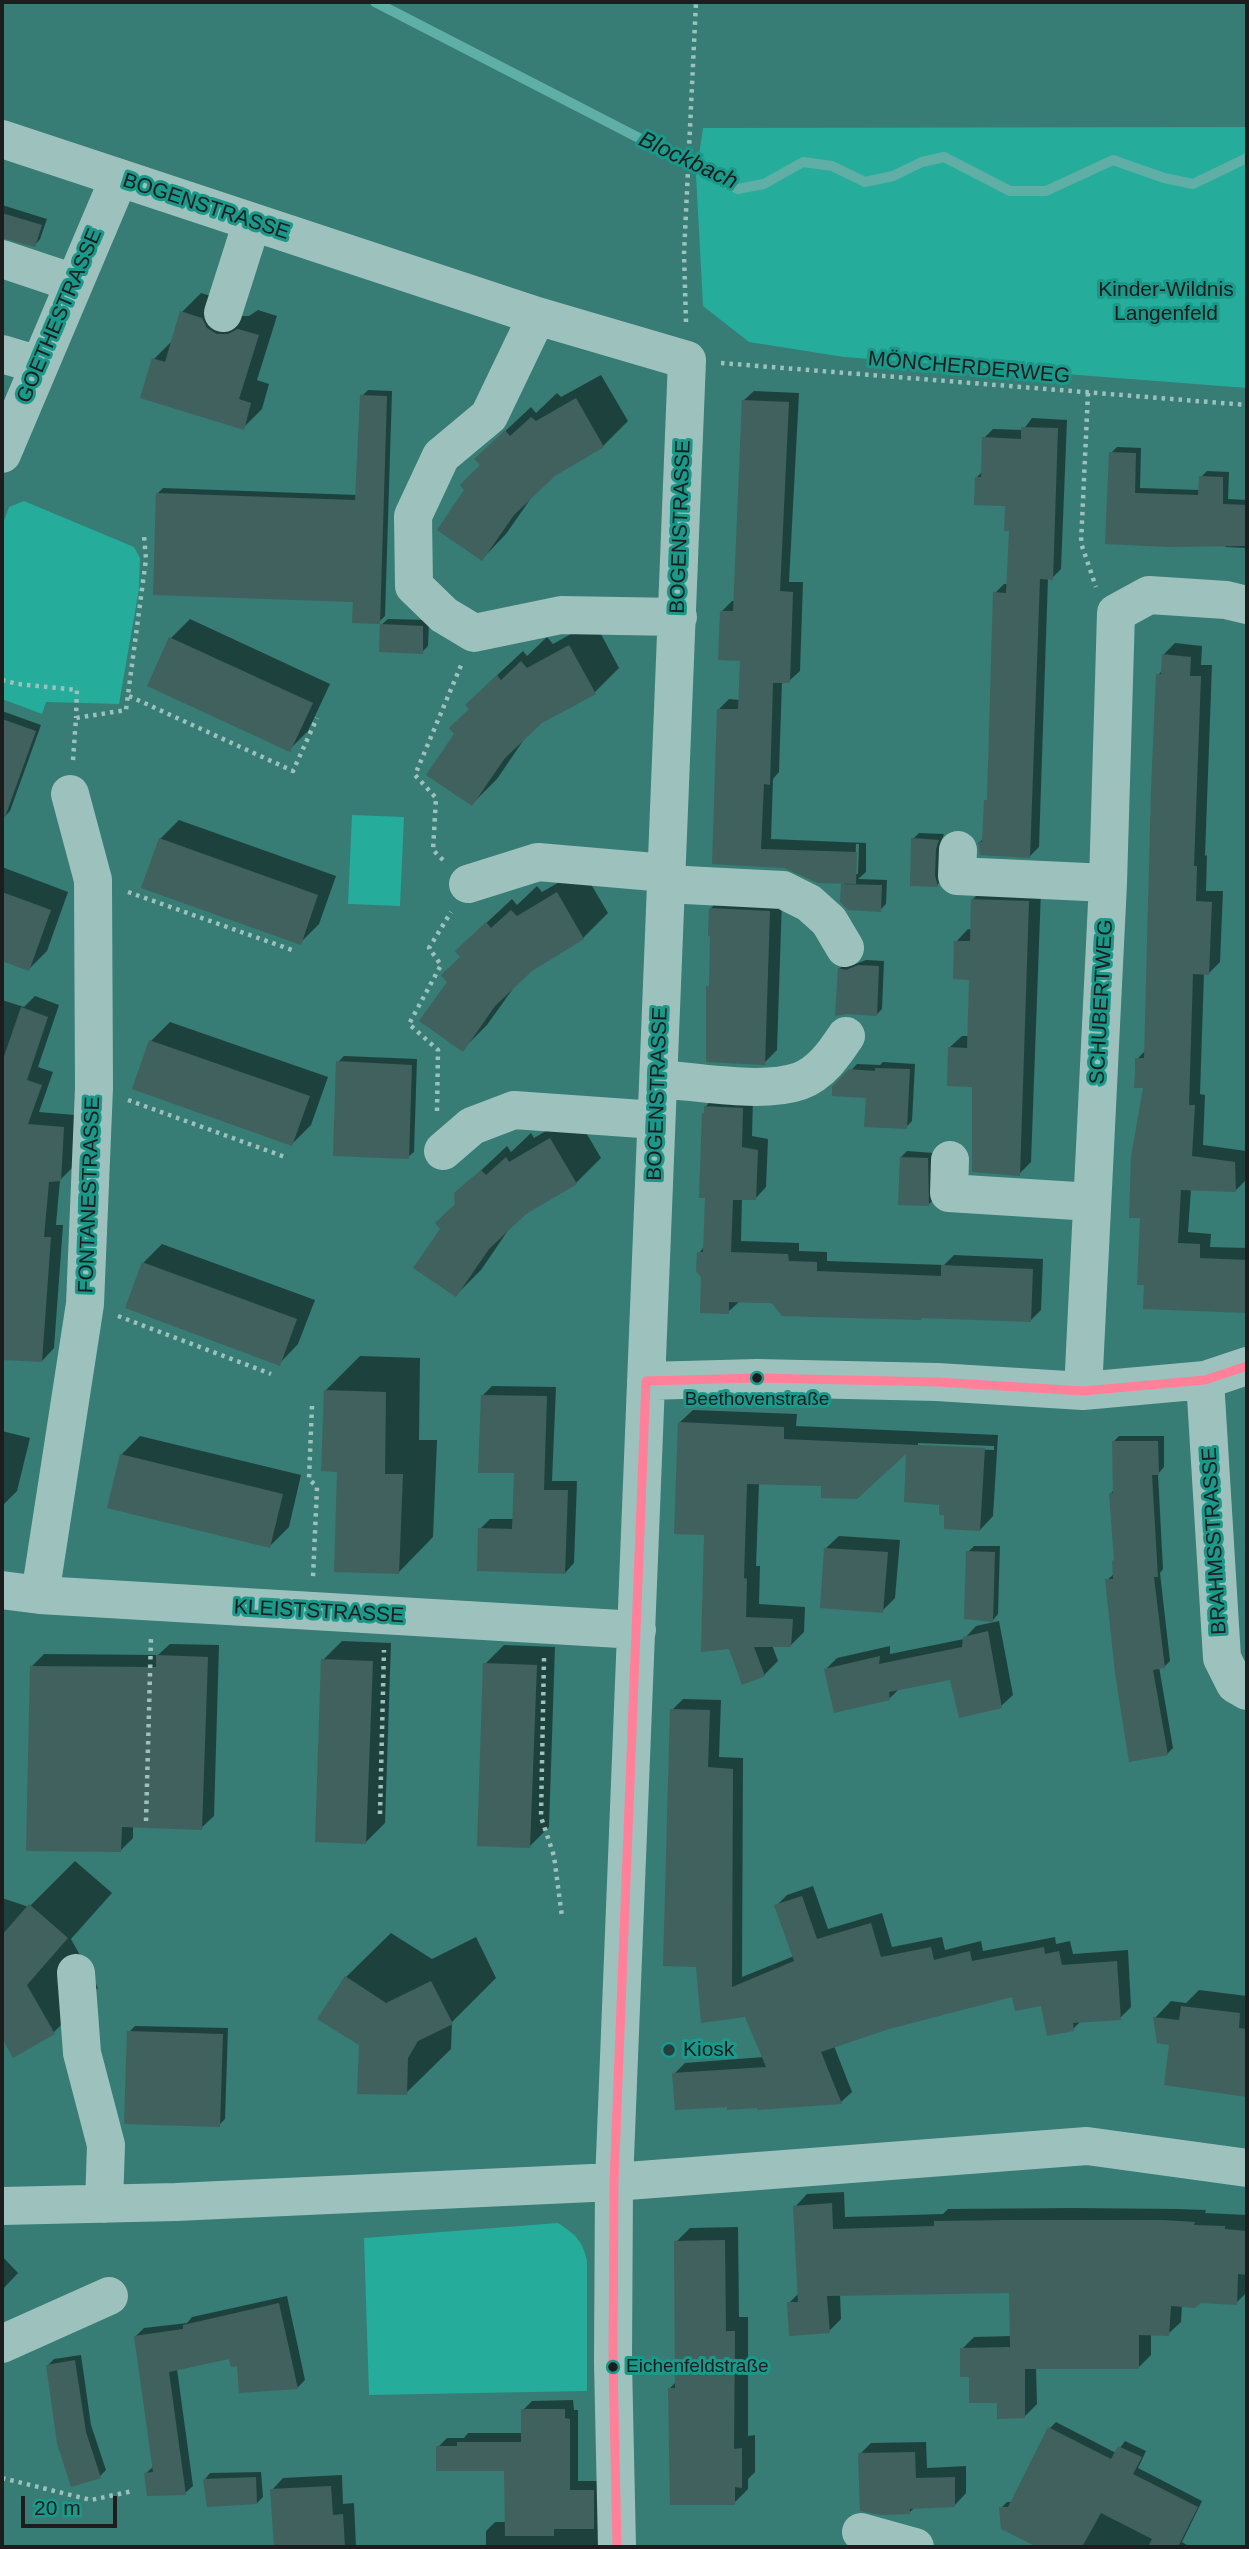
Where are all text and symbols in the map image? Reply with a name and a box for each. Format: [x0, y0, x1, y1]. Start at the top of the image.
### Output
water label: Blockbach [634, 126, 742, 196]
street label: BOGENSTRASSE [119, 168, 293, 246]
street label: GOETHESTRASSE [12, 225, 108, 407]
park label: Kinder-Wildnis Langenfeld [1098, 277, 1234, 327]
street label: MÖNCHERDERWEG [867, 347, 1071, 389]
street label: BOGENSTRASSE [665, 440, 697, 614]
street label: SCHUBERTWEG [1085, 919, 1119, 1085]
street label: BOGENSTRASSE [642, 1007, 674, 1181]
street label: FONTANESTRASSE [74, 1096, 106, 1294]
marker: Beethovenstraße [750, 1371, 764, 1385]
place label: Beethovenstraße [685, 1389, 829, 1411]
street label: BRAHMSSTRASSE [1198, 1447, 1232, 1635]
street label: KLEISTSTRASSE [233, 1595, 405, 1629]
place label: Kiosk [683, 2037, 734, 2063]
marker: Kiosk [661, 2042, 677, 2058]
place label: Eichenfeldstraße [626, 2356, 769, 2378]
marker: Eichenfeldstraße [606, 2360, 620, 2374]
scale bar [24, 2482, 121, 2526]
text: 20 m [34, 2496, 81, 2519]

